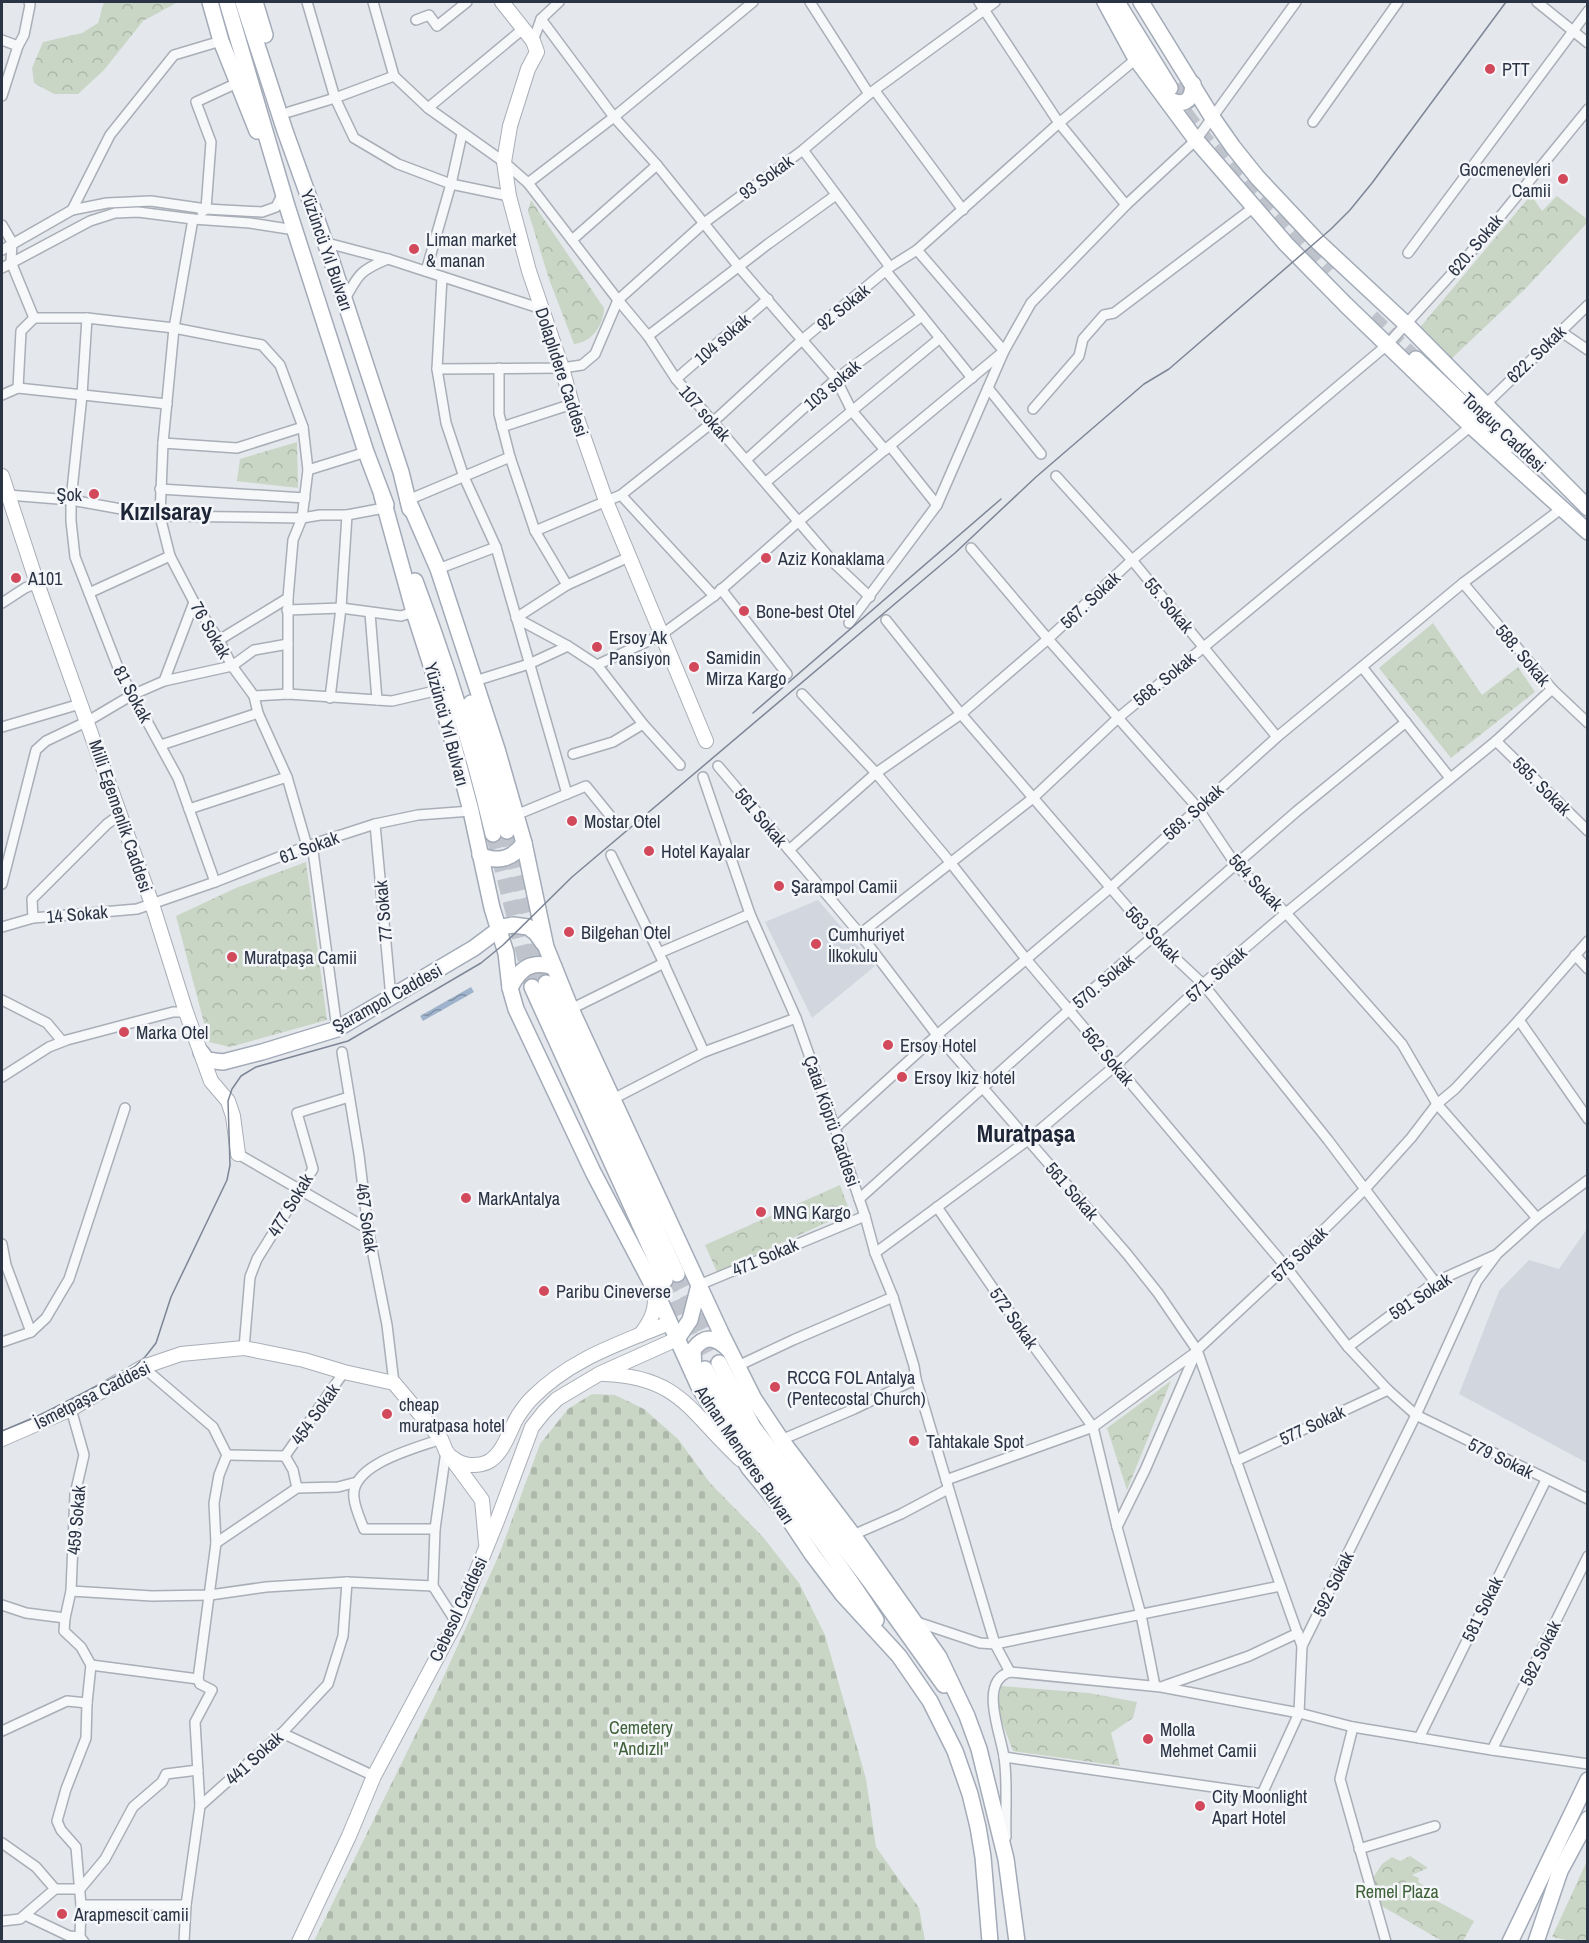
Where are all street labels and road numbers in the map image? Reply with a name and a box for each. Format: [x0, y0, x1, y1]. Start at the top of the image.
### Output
street label: 93 Sokak [734, 148, 799, 205]
street label: Yüzüncü Yıl Bulvarı [294, 186, 360, 314]
street label: 620. Sokak [1442, 208, 1509, 281]
street label: 92 Sokak [811, 278, 875, 336]
street label: Dolaplıdere Caddesi [529, 304, 595, 440]
street label: 104 sokak [688, 307, 756, 371]
street label: 622. Sokak [1501, 319, 1572, 389]
street label: 103 sokak [798, 353, 866, 416]
street label: 107 sokak [673, 379, 737, 447]
street label: Tonguç Caddesi [1456, 386, 1552, 478]
street label: 567. Sokak [1054, 565, 1126, 634]
street label: 55. Sokak [1138, 572, 1200, 639]
street label: 76 Sokak [185, 597, 238, 663]
street label: 588. Sokak [1490, 619, 1557, 692]
street label: 568. Sokak [1127, 646, 1201, 712]
street label: Yüzüncü Yıl Bulvarı [418, 659, 476, 789]
street label: 81 Sokak [108, 661, 159, 728]
street label: Milli Egemenlik Caddesi [83, 736, 159, 896]
street label: 585. Sokak [1507, 751, 1577, 821]
street label: 569. Sokak [1157, 778, 1229, 846]
street label: 561 Sokak [729, 782, 793, 852]
street label: 61 Sokak [276, 825, 343, 869]
street label: 564 Sokak [1223, 848, 1289, 916]
street label: 77 Sokak [368, 879, 398, 943]
street label: 14 Sokak [45, 899, 109, 929]
street label: 563 Sokak [1120, 900, 1187, 968]
street label: 571. Sokak [1180, 940, 1253, 1008]
street label: 570. Sokak [1067, 947, 1140, 1014]
street label: Şarampol Caddesi [327, 957, 447, 1039]
street label: 562 Sokak [1076, 1021, 1140, 1091]
street label: Çatal Köprü Caddesi [798, 1052, 866, 1190]
street label: 561 Sokak [1040, 1156, 1105, 1226]
street label: 477 Sokak [261, 1168, 319, 1241]
street label: 467 Sokak [350, 1182, 384, 1255]
street label: 575 Sokak [1265, 1220, 1333, 1287]
street label: 471 Sokak [728, 1232, 803, 1282]
street label: 591 Sokak [1384, 1266, 1457, 1325]
street label: 572 Sokak [984, 1282, 1045, 1354]
street label: İsmetpaşa Caddesi [30, 1355, 154, 1435]
street label: 454 Sokak [285, 1378, 346, 1450]
street label: Adnan Menderes Bulvarı [689, 1380, 801, 1529]
street label: 577 Sokak [1275, 1399, 1349, 1451]
street label: 579 Sokak [1464, 1431, 1538, 1485]
street label: 459 Sokak [61, 1484, 92, 1556]
street label: 592 Sokak [1306, 1547, 1360, 1621]
street label: Cebesol Caddesi [423, 1552, 493, 1666]
street label: 581 Sokak [1455, 1572, 1509, 1646]
street label: 582 Sokak [1513, 1616, 1567, 1690]
street label: 441 Sokak [220, 1725, 289, 1791]

